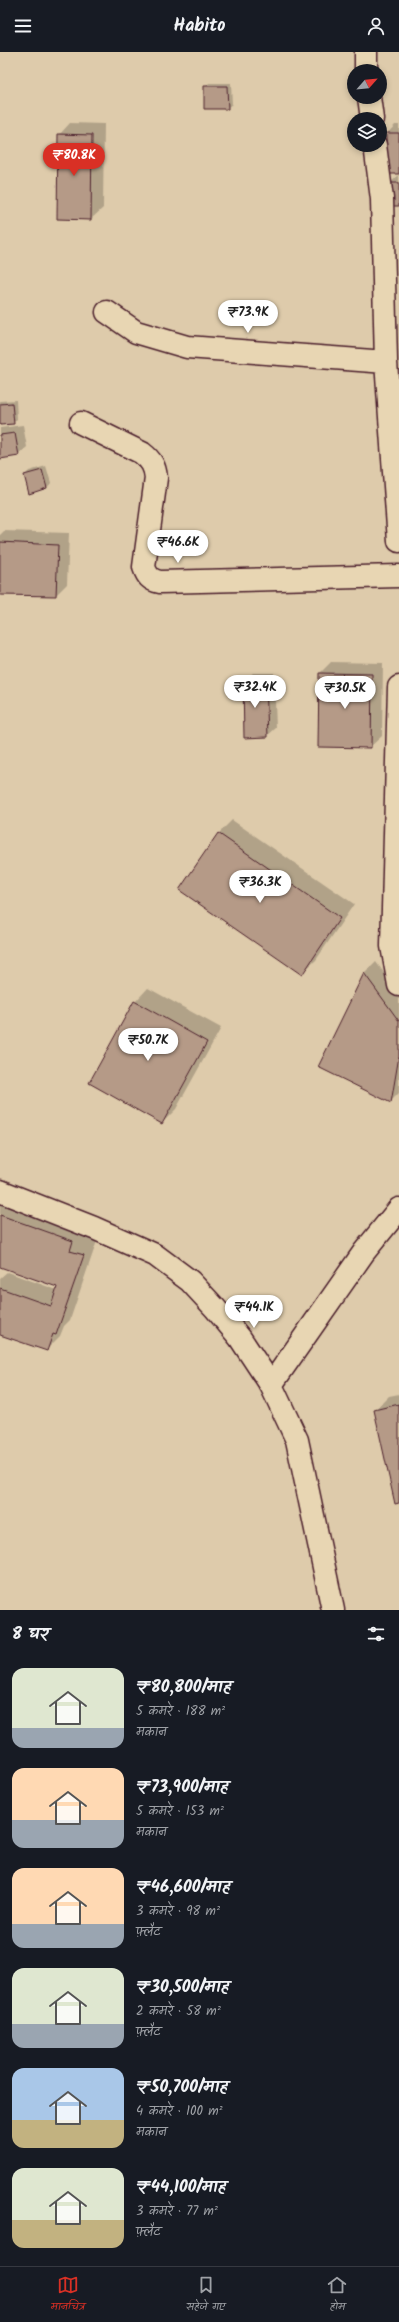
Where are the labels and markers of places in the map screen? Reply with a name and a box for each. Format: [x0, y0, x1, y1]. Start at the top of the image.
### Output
pin: ₹80.8K [41, 143, 107, 177]
pin: ₹73.9K [215, 300, 281, 334]
pin: ₹46.6K [145, 530, 211, 564]
pin: ₹32.4K [222, 675, 288, 709]
pin: ₹30.5K [312, 676, 378, 710]
pin: ₹36.3K [227, 870, 293, 904]
pin: ₹50.7K [115, 1028, 181, 1062]
pin: ₹44.1K [221, 1295, 287, 1329]

